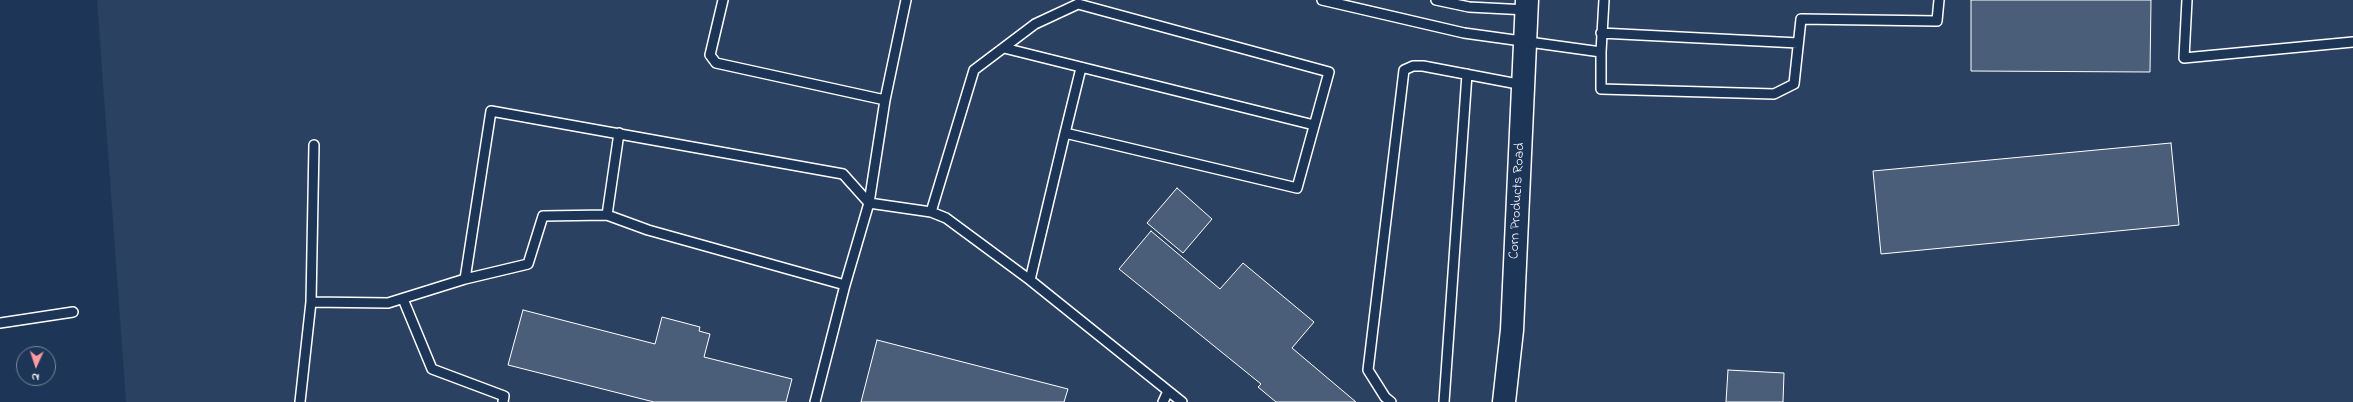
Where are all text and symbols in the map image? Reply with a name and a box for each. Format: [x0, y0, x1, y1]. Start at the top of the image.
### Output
street label: Corn Products Road [1507, 142, 1529, 260]
north arrow [16, 346, 56, 386]
text: N [31, 369, 40, 385]

